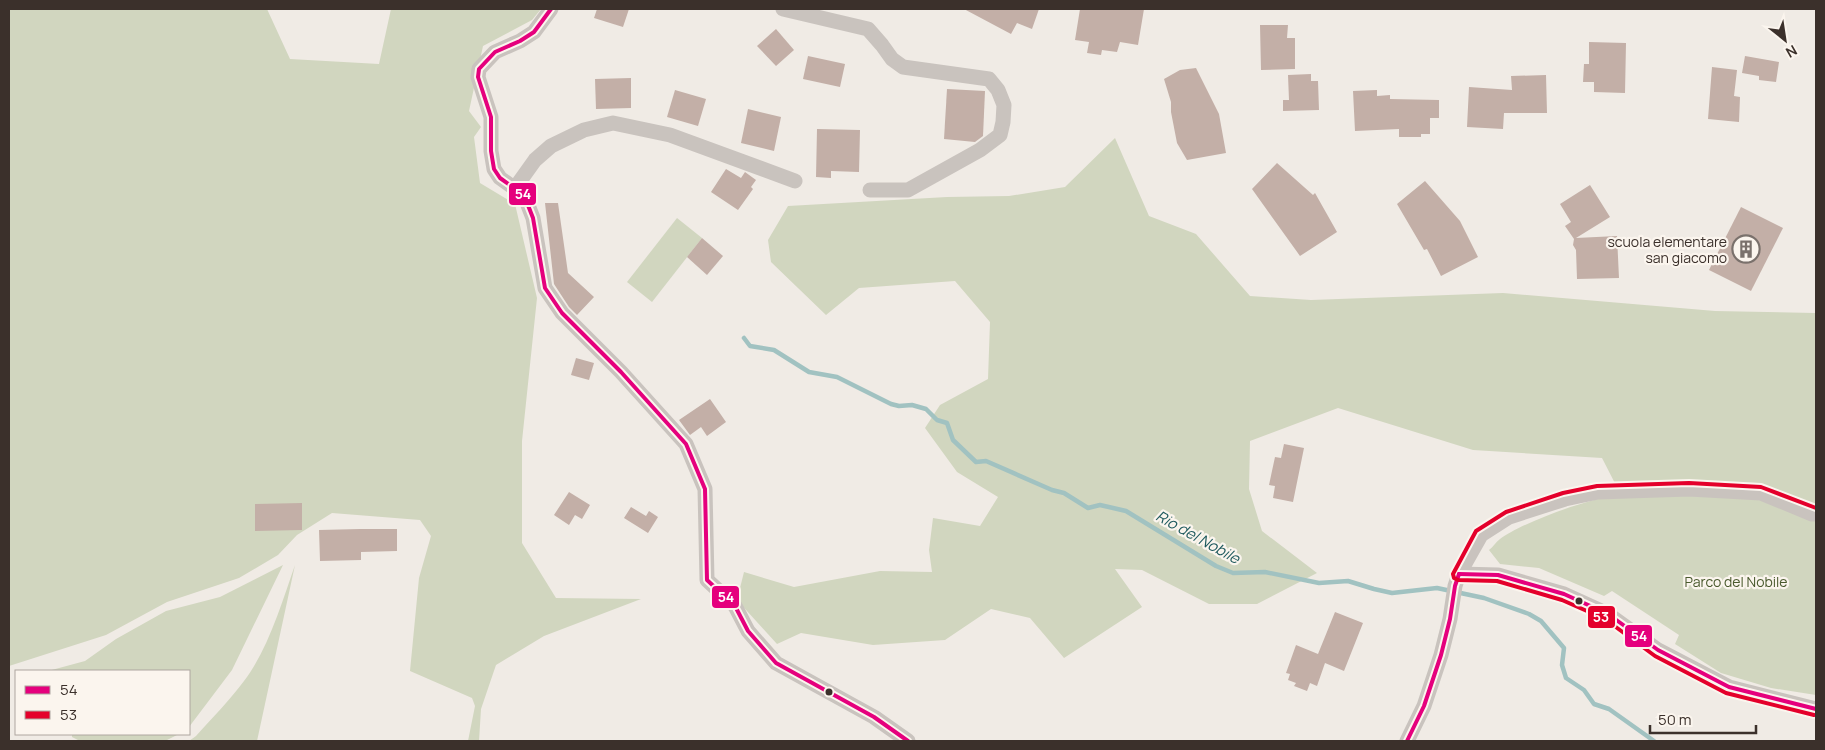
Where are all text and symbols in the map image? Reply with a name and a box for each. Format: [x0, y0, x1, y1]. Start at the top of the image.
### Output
north arrow [1760, 15, 1810, 65]
text: N [1783, 41, 1801, 62]
line badge: 54 [508, 182, 537, 206]
text: 54 [515, 184, 531, 203]
place label: scuola elementare san giacomo [1607, 232, 1727, 267]
building icon: scuola elementare san giacomo [1731, 234, 1761, 264]
water label: Rio del Nobile [1152, 505, 1245, 569]
park label: Parco del Nobile [1685, 572, 1787, 591]
line badge: 54 [711, 585, 740, 609]
text: 54 [718, 587, 734, 606]
unlabelled marker [1574, 596, 1584, 606]
line badge: 53 [1587, 605, 1616, 629]
text: 53 [1593, 607, 1609, 626]
line badge: 54 [1624, 624, 1653, 648]
text: 54 [1631, 626, 1647, 645]
legend [15, 670, 190, 735]
text: 54 [60, 679, 78, 700]
unlabelled marker [824, 687, 834, 697]
scale bar [1650, 702, 1756, 734]
text: 53 [60, 704, 77, 725]
text: 50 m [1658, 709, 1692, 730]

